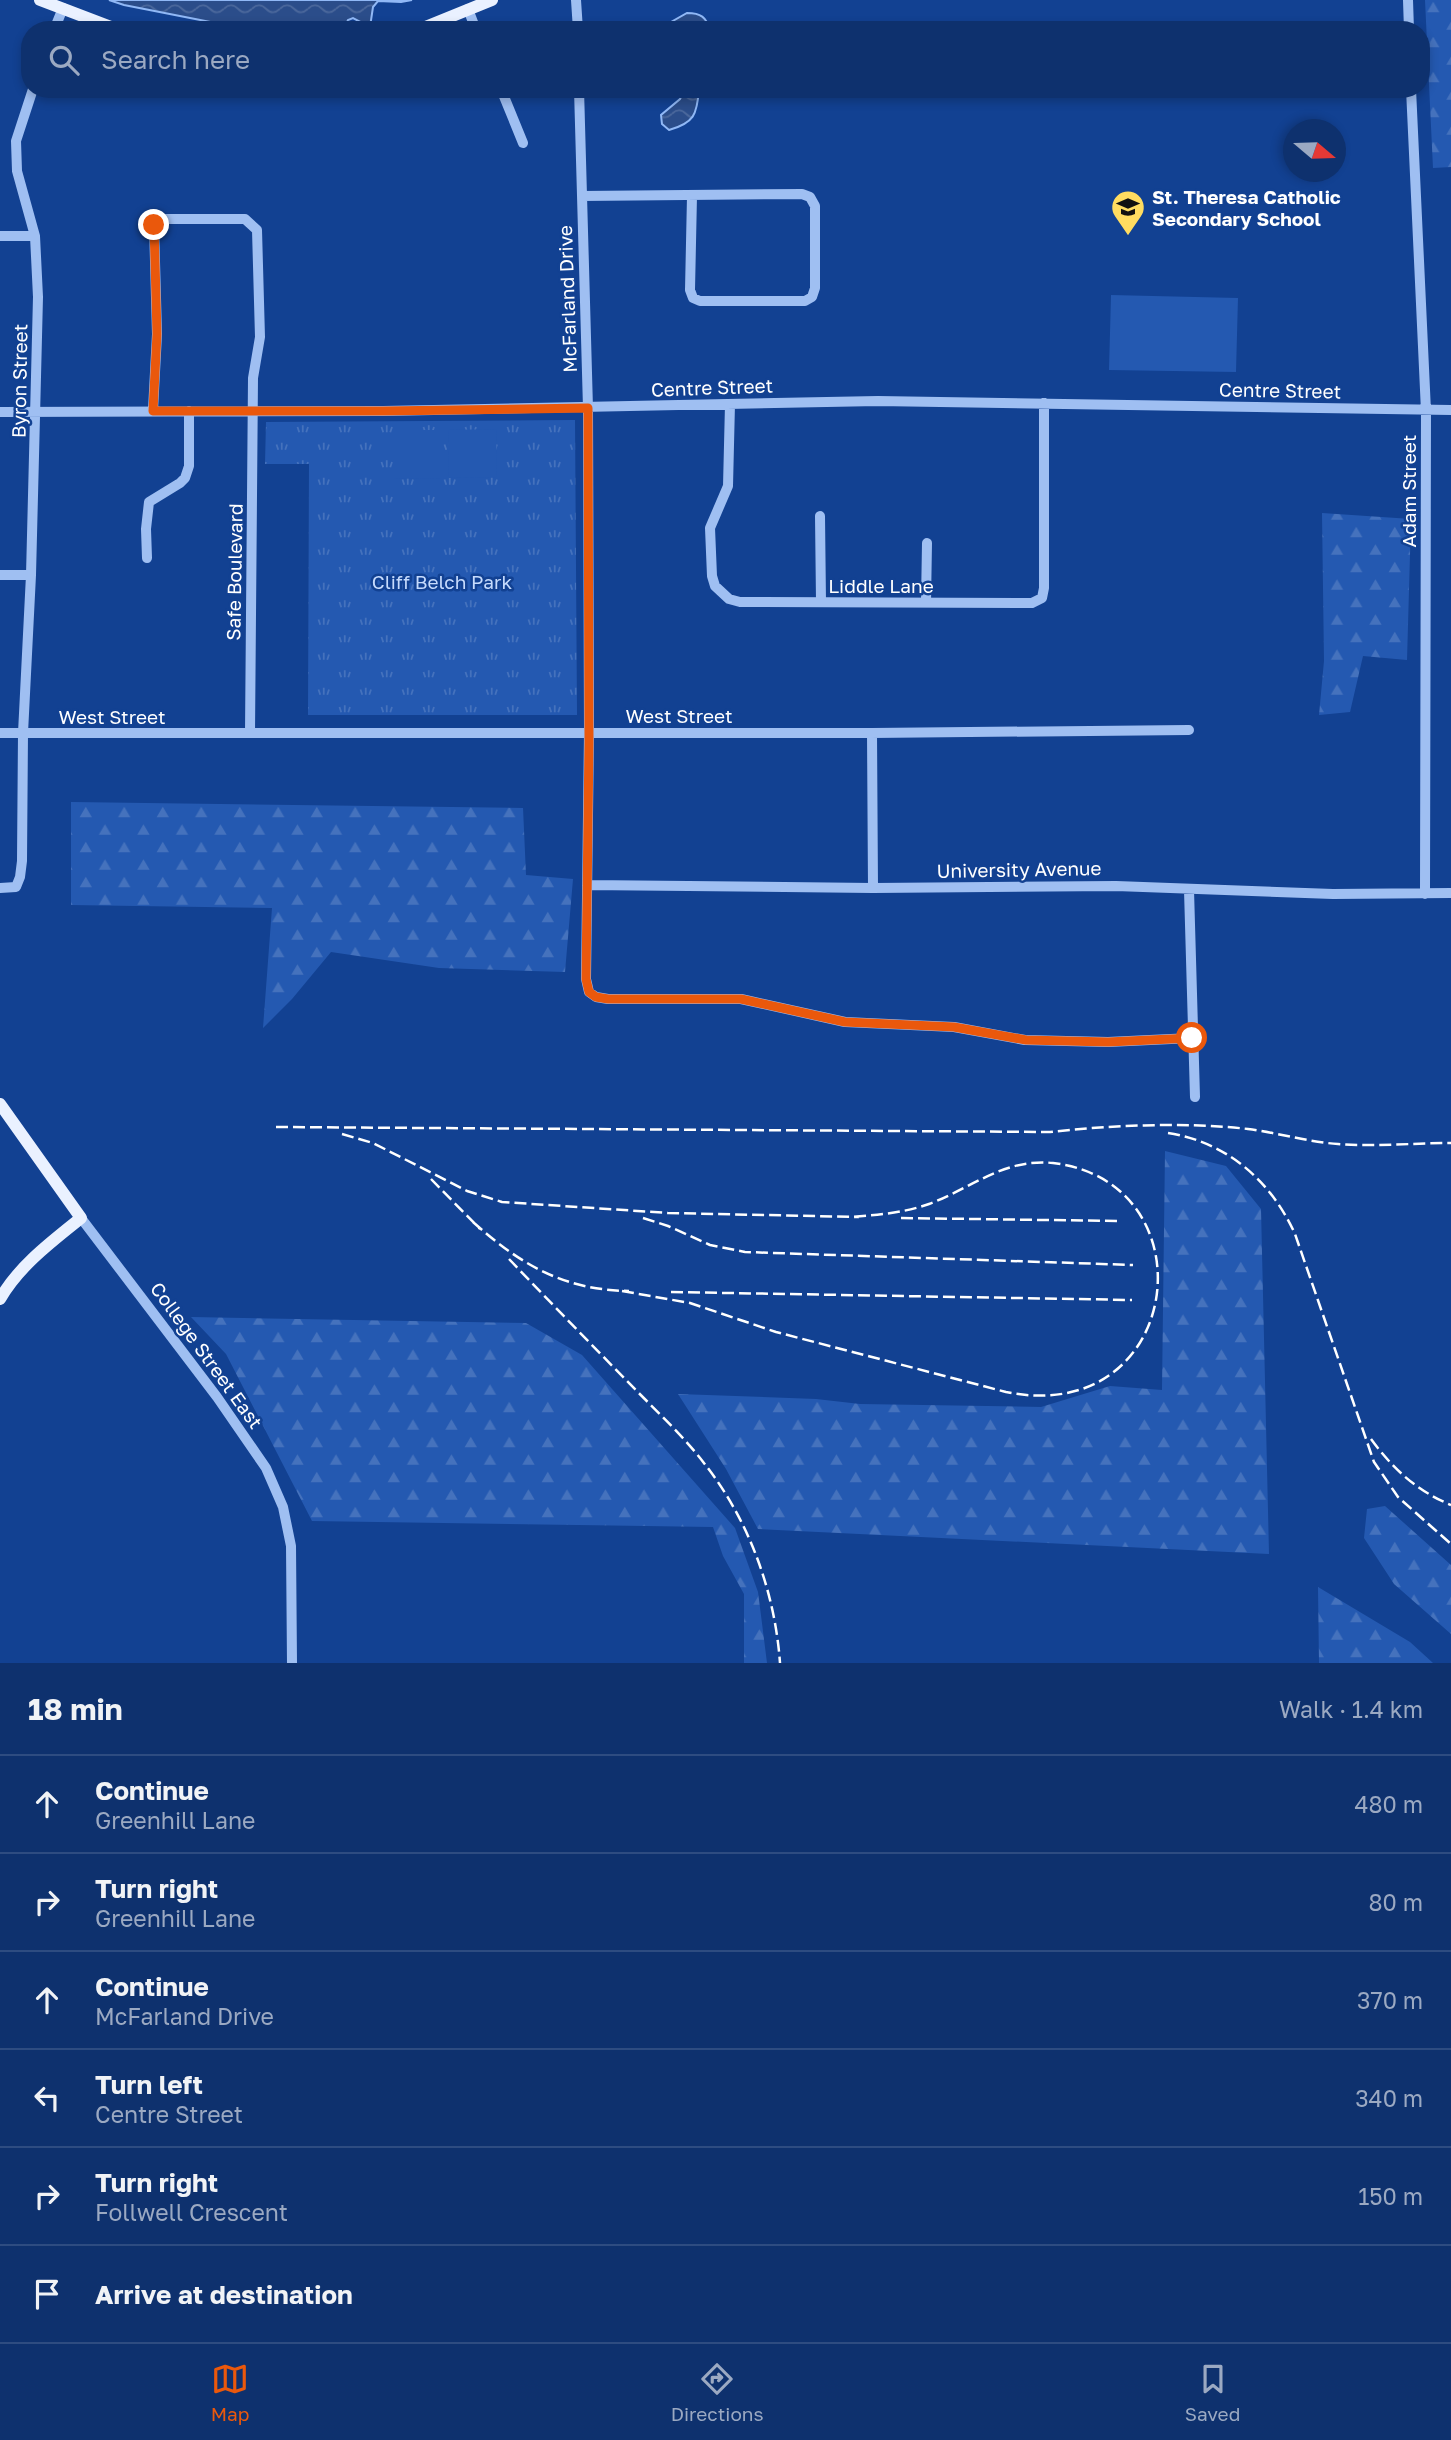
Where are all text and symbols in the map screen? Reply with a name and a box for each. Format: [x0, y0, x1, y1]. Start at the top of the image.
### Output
search box [21, 21, 1430, 98]
icon: search [45, 41, 83, 79]
text: Search here [101, 44, 250, 75]
north arrow [1283, 119, 1346, 182]
place label: St. Theresa Catholic Secondary School [1152, 185, 1341, 230]
school or university icon: St. Theresa Catholic Secondary School [1109, 188, 1147, 237]
route end [138, 209, 169, 240]
street label: McFarland Drive [553, 225, 581, 373]
street label: Byron Street [7, 324, 31, 438]
street label: Centre Street [651, 373, 773, 401]
street label: Centre Street [1219, 377, 1341, 403]
street label: Adam Street [1397, 435, 1420, 547]
street label: Safe Boulevard [221, 503, 247, 641]
park label: Cliff Belch Park [372, 570, 512, 593]
street label: Liddle Lane [828, 574, 934, 597]
street label: West Street [625, 704, 733, 727]
street label: West Street [58, 705, 166, 728]
street label: University Avenue [936, 856, 1102, 882]
route start [1176, 1022, 1207, 1053]
street label: College Street East [146, 1277, 268, 1433]
text: 18 min [28, 1691, 123, 1727]
text: Walk · 1.4 km [1279, 1695, 1423, 1723]
text: Continue [95, 1775, 209, 1806]
icon: ahead [28, 1785, 66, 1823]
text: 480 m [1355, 1790, 1423, 1818]
text: Greenhill Lane [95, 1806, 255, 1834]
text: Turn right [95, 1873, 218, 1904]
icon: right [28, 1883, 66, 1921]
text: 80 m [1369, 1888, 1423, 1916]
text: Greenhill Lane [95, 1904, 255, 1932]
text: Continue [95, 1971, 209, 2002]
icon: ahead [28, 1981, 66, 2019]
text: 370 m [1357, 1986, 1423, 2014]
text: McFarland Drive [95, 2002, 274, 2030]
text: Turn left [95, 2069, 203, 2100]
icon: left [28, 2079, 66, 2117]
text: 340 m [1355, 2084, 1423, 2112]
text: Centre Street [95, 2100, 243, 2128]
text: Turn right [95, 2167, 218, 2198]
icon: right [28, 2177, 66, 2215]
text: 150 m [1358, 2182, 1423, 2210]
text: Follwell Crescent [95, 2198, 288, 2226]
icon: arrive [28, 2275, 66, 2313]
text: Arrive at destination [95, 2279, 353, 2310]
tab: Map [211, 2360, 249, 2425]
tab: Directions [671, 2360, 764, 2425]
tab: Saved [1185, 2360, 1240, 2425]

